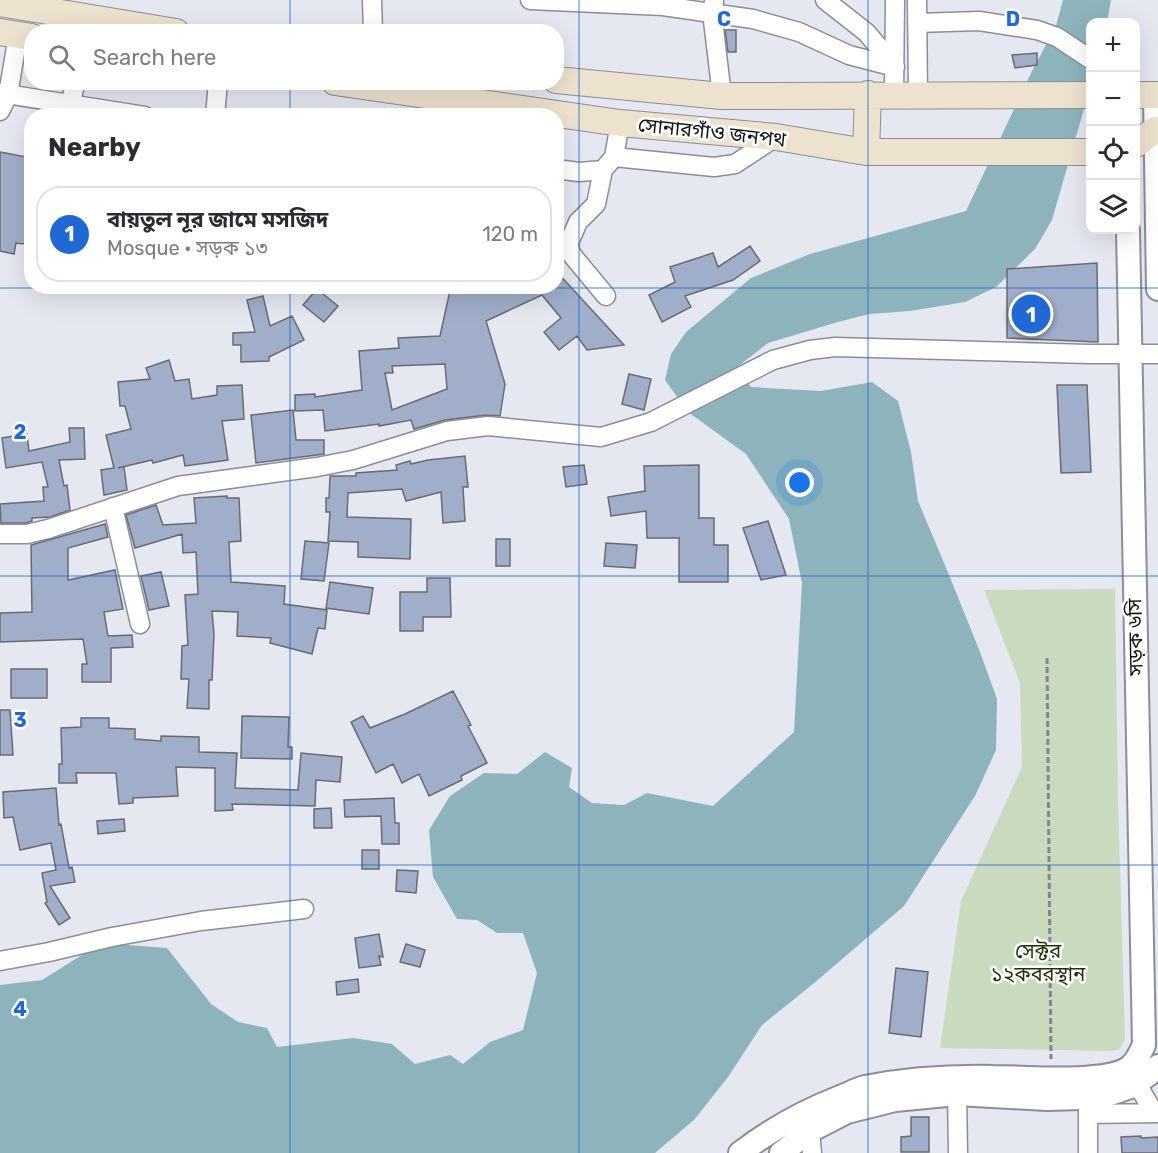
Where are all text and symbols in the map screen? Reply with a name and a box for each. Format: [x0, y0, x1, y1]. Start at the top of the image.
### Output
text: C [717, 7, 731, 31]
text: D [1006, 7, 1020, 31]
map controls [1086, 18, 1140, 234]
button: + [1086, 18, 1140, 72]
search box [24, 24, 564, 90]
icon: search [45, 41, 78, 74]
text: Search here [93, 44, 216, 71]
button: − [1086, 72, 1140, 126]
street label: সোনারগাঁও জনপথ [637, 112, 788, 152]
button: locate [1086, 126, 1140, 180]
text: Nearby [48, 132, 141, 163]
button: layers [1086, 180, 1140, 234]
text: বায়তুল নূর জামে মসজিদ [107, 206, 328, 233]
text: 1 [65, 222, 74, 246]
text: 120 m [482, 222, 538, 246]
text: Mosque · সড়ক ১৩ [107, 236, 268, 260]
pin: 1 [1012, 292, 1050, 336]
text: 2 [14, 420, 27, 444]
your location [785, 468, 814, 497]
street label: সড়ক ৬সি [1122, 598, 1148, 677]
text: 3 [13, 708, 27, 732]
park label: সেক্টর ১২কবরস্থান [991, 939, 1086, 986]
text: 4 [13, 997, 27, 1021]

